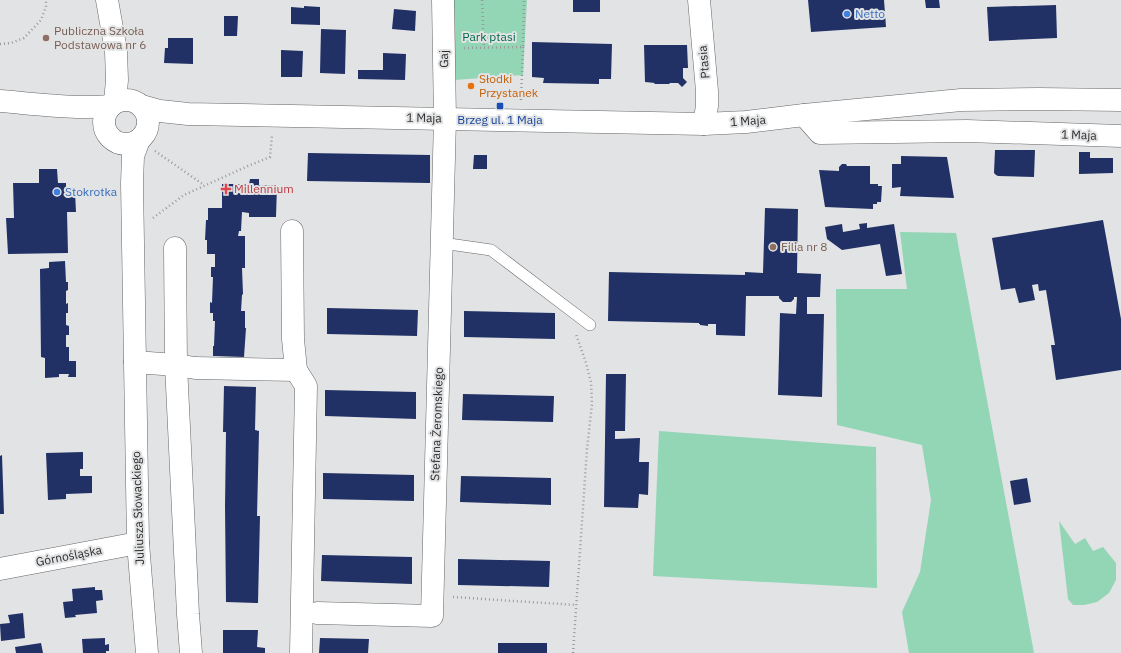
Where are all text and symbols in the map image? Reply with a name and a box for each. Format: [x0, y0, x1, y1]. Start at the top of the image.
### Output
place label: Netto [855, 6, 885, 21]
marker: Netto [842, 9, 852, 19]
place label: Publiczna Szkoła Podstawowa nr 6 [54, 23, 146, 52]
park label: Park ptasi [462, 29, 516, 44]
marker: Publiczna Szkoła Podstawowa nr 6 [41, 33, 51, 43]
street label: Ptasia [695, 44, 712, 79]
street label: Gaj [436, 50, 451, 68]
place label: Słodki Przystanek [479, 71, 539, 100]
marker: Słodki Przystanek [466, 81, 476, 91]
marker: Brzeg ul. 1 Maja [495, 101, 505, 111]
street label: 1 Maja [406, 110, 443, 125]
place label: Brzeg ul. 1 Maja [457, 112, 543, 127]
street label: 1 Maja [730, 112, 767, 129]
street label: 1 Maja [1061, 126, 1098, 143]
place label: Millennium [234, 181, 294, 196]
place label: Stokrotka [65, 184, 118, 199]
marker: Millennium [221, 184, 231, 194]
marker: Stokrotka [52, 187, 62, 197]
place label: Filia nr 8 [781, 239, 827, 254]
marker: Filia nr 8 [768, 242, 778, 252]
street label: Stefana Żeromskiego [427, 367, 446, 481]
street label: Juliusza Słowackiego [128, 451, 147, 565]
street label: Górnośląska [35, 542, 104, 569]

